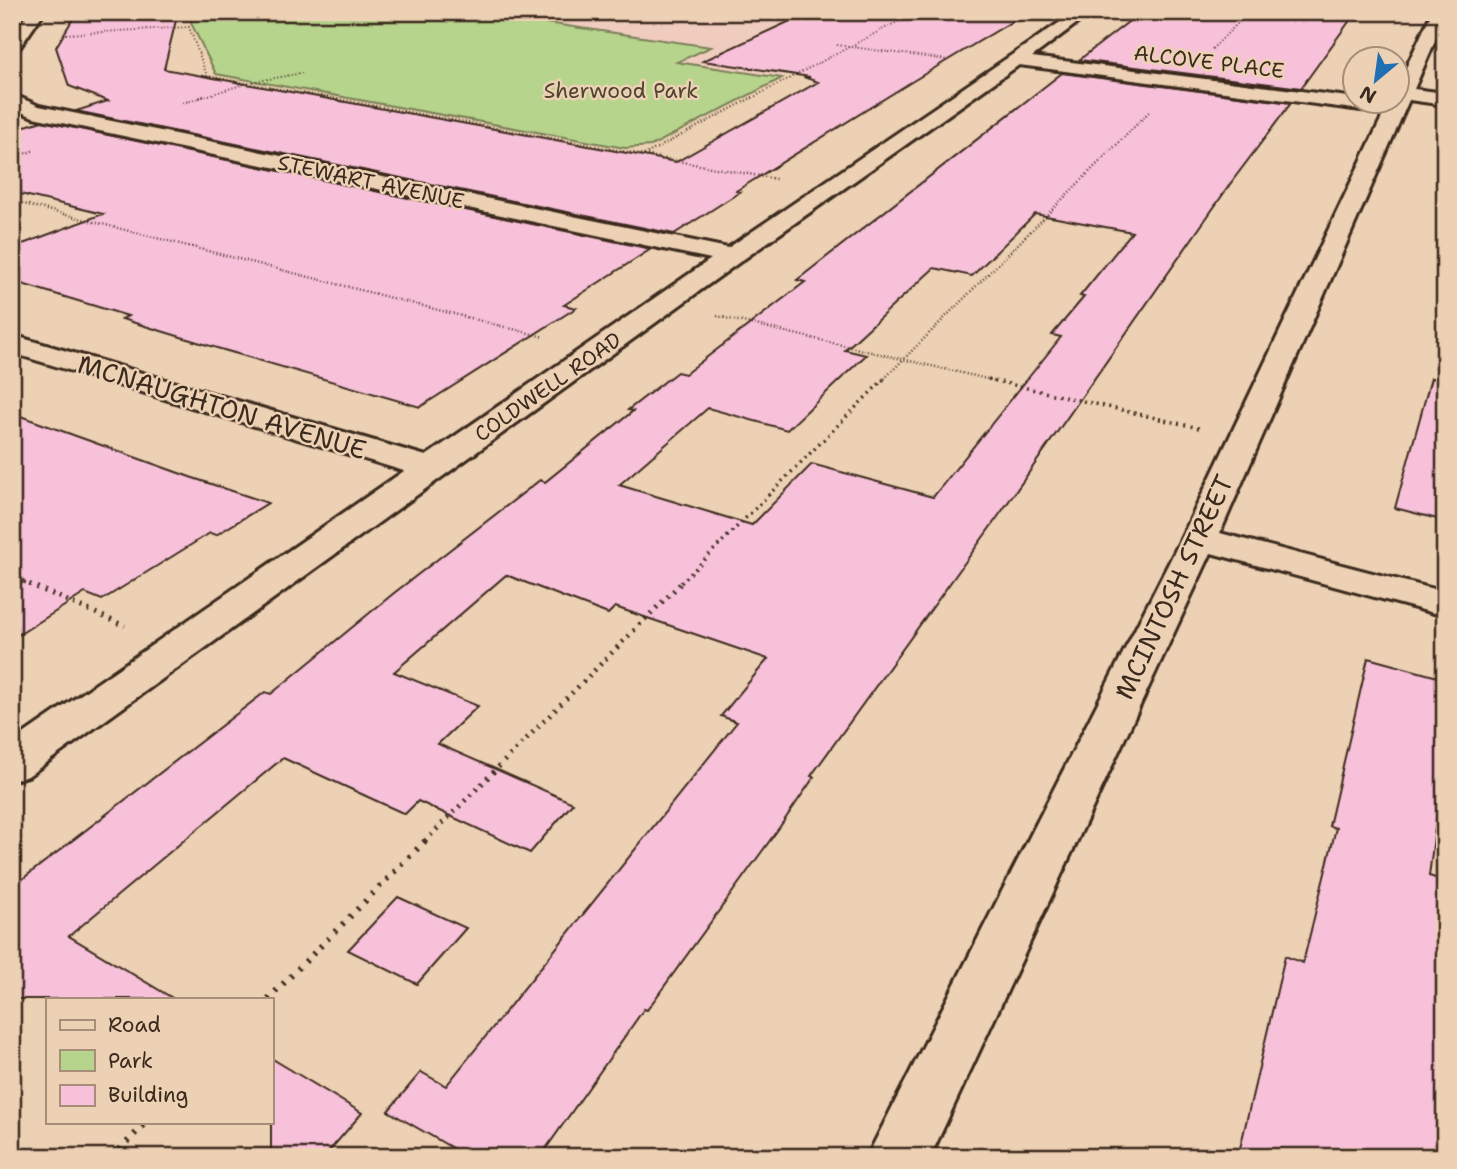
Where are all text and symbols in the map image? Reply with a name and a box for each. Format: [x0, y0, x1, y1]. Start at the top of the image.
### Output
street label: ALCOVE PLACE [1132, 39, 1286, 85]
north arrow [1342, 46, 1412, 116]
park label: Sherwood Park [544, 77, 698, 105]
text: N [1355, 80, 1381, 109]
street label: STEWART AVENUE [275, 149, 467, 215]
street label: COLDWELL ROAD [469, 326, 627, 448]
street label: MCNAUGHTON AVENUE [74, 346, 371, 467]
street label: MCINTOSH STREET [1106, 469, 1241, 705]
legend [46, 998, 273, 1124]
text: Road [108, 1011, 161, 1039]
text: Park [108, 1047, 153, 1075]
text: Building [108, 1081, 188, 1109]

